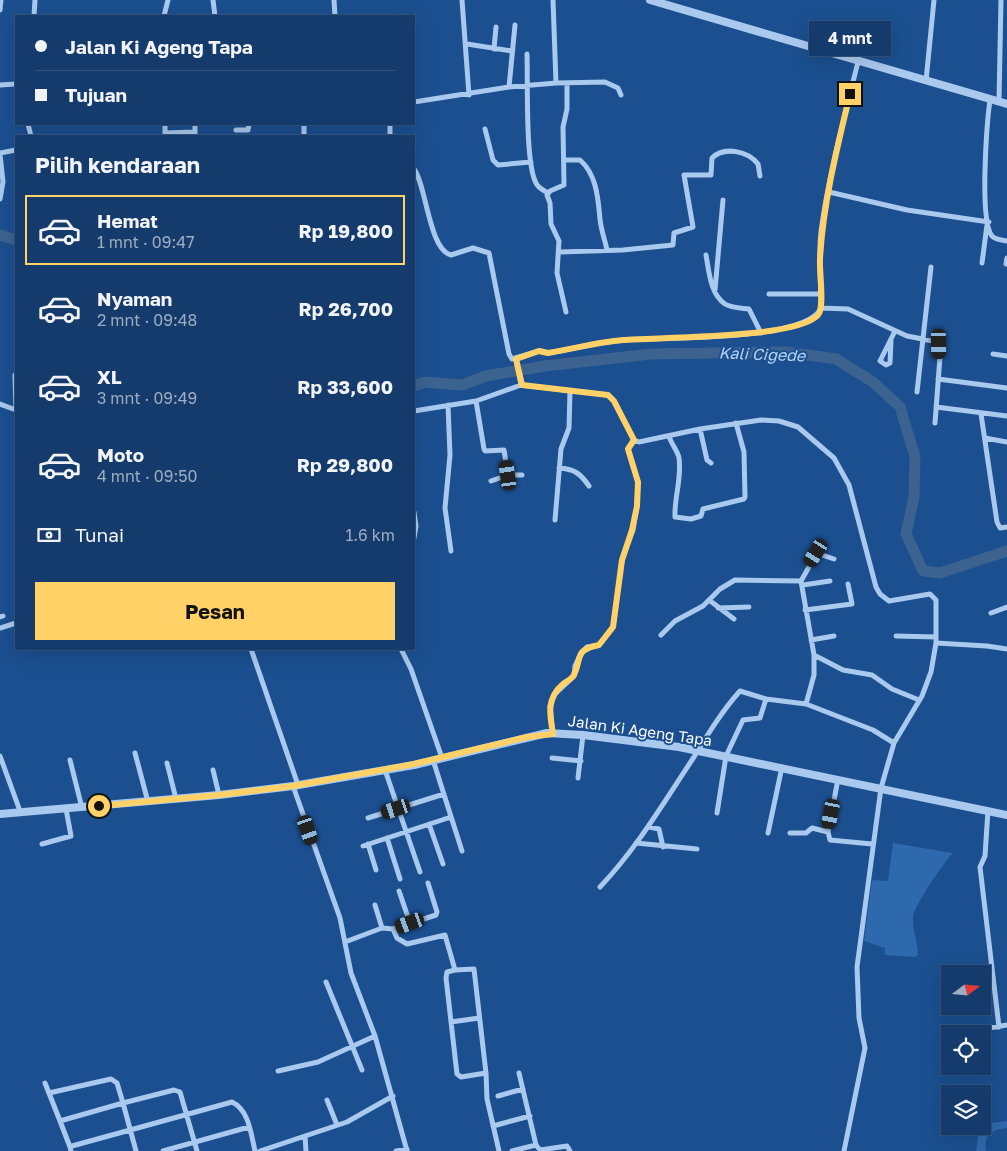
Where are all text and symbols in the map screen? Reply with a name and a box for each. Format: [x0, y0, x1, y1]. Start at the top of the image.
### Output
callout: 4 mnt [809, 22, 891, 56]
text: 4 mnt [828, 28, 872, 48]
text: Jalan Ki Ageng Tapa [65, 35, 253, 58]
text: Tujuan [65, 83, 127, 106]
route end [839, 83, 861, 105]
text: Pilih kendaraan [35, 151, 200, 178]
icon: car [37, 208, 82, 253]
text: Hemat [97, 209, 158, 232]
text: Rp 19,800 [299, 219, 393, 242]
text: 1 mnt · 09:47 [97, 232, 194, 252]
icon: car [37, 286, 82, 331]
text: Nyaman [97, 287, 172, 310]
text: Rp 26,700 [299, 297, 393, 320]
text: 2 mnt · 09:48 [97, 310, 197, 330]
car [931, 329, 946, 359]
water label: Kali Cigede [718, 342, 807, 366]
icon: car [37, 364, 82, 409]
text: XL [97, 365, 122, 388]
text: Rp 33,600 [297, 375, 393, 398]
text: 3 mnt · 09:49 [97, 388, 197, 408]
icon: car [37, 442, 82, 487]
text: Moto [97, 443, 144, 466]
text: Rp 29,800 [297, 453, 393, 476]
car [498, 459, 517, 491]
text: 4 mnt · 09:50 [97, 466, 197, 486]
icon: cash [35, 521, 63, 549]
text: Tunai [75, 523, 124, 546]
text: 1.6 km [346, 525, 395, 545]
car [801, 536, 830, 570]
button: Pesan [35, 582, 395, 640]
street label: Jalan Ki Ageng Tapa [567, 711, 713, 749]
route start [88, 795, 110, 817]
car [379, 797, 412, 821]
car [820, 798, 841, 830]
car [296, 813, 319, 847]
car [393, 911, 426, 935]
north arrow [941, 965, 991, 1015]
map controls [941, 965, 991, 1135]
button: locate [941, 1025, 991, 1075]
button: layers [941, 1085, 991, 1135]

